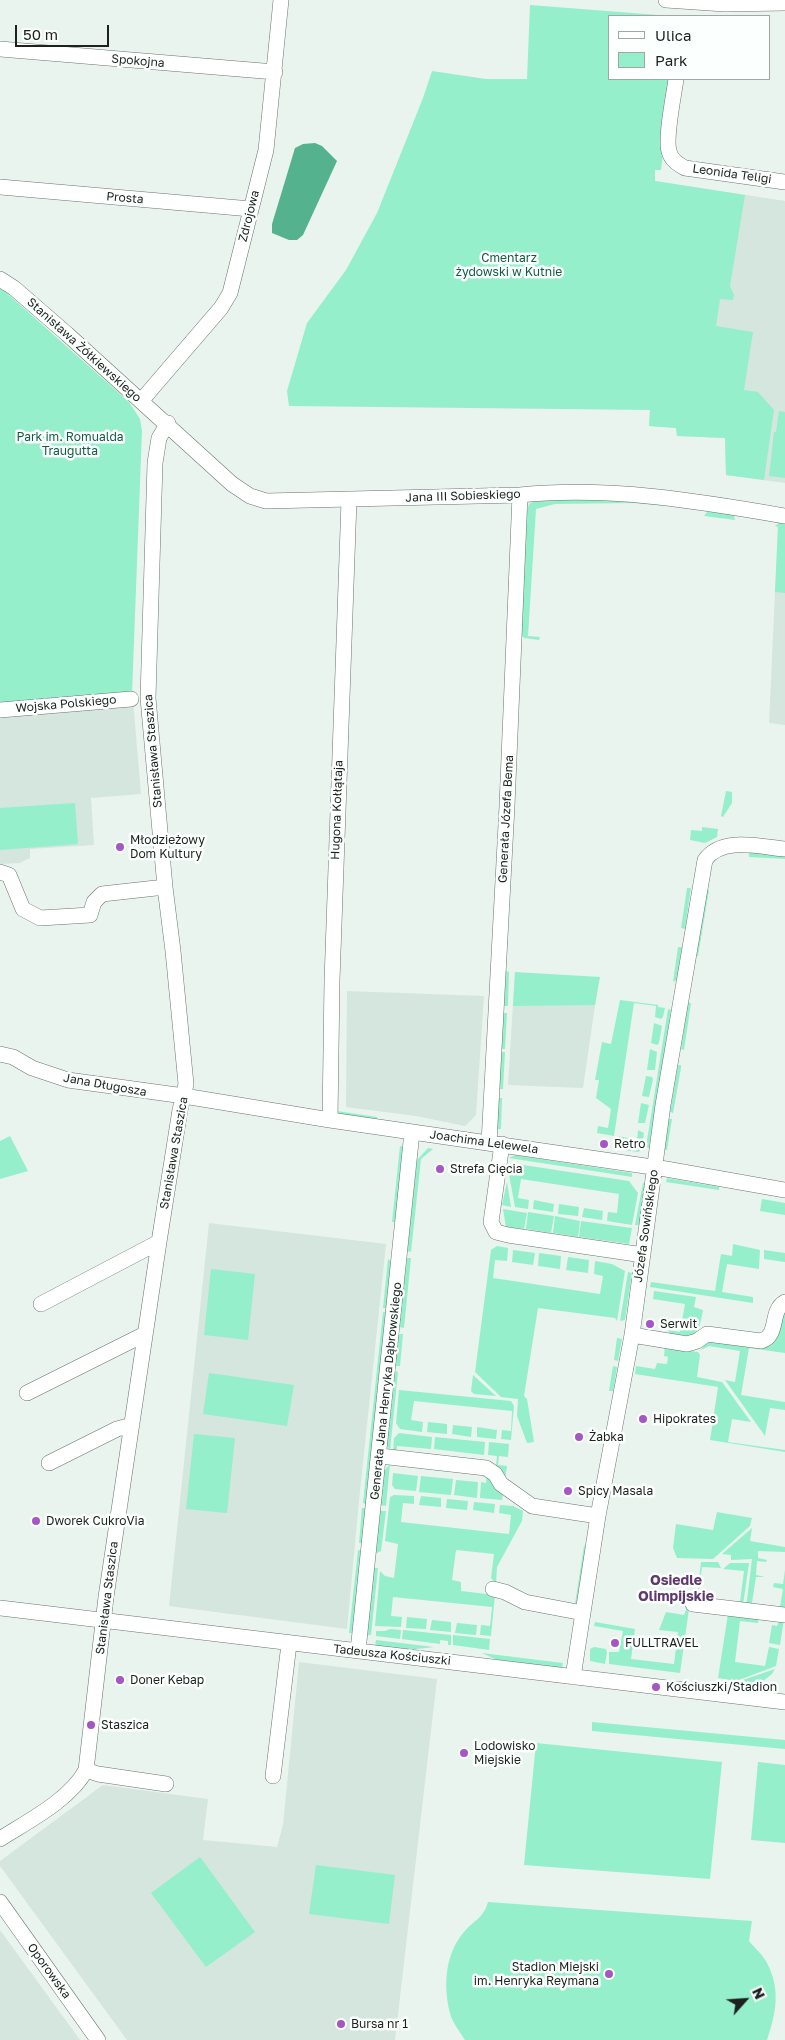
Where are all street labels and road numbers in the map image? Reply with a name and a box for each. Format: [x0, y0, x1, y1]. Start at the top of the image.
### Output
street label: Spokojna [111, 52, 165, 70]
street label: Leonida Teligi [692, 161, 772, 187]
street label: Prosta [106, 189, 144, 207]
street label: Zdrojowa [236, 189, 262, 243]
street label: Stanisława Żółkiewskiego [24, 295, 144, 405]
street label: Jana III Sobieskiego [405, 487, 521, 505]
street label: Wojska Polskiego [15, 692, 117, 716]
street label: Stanisława Staszica [141, 694, 165, 808]
street label: Generała Józefa Bema [495, 755, 517, 883]
street label: Hugona Kołłątaja [328, 760, 346, 860]
street label: Jana Długosza [62, 1071, 148, 1099]
street label: Stanisława Staszica [157, 1096, 191, 1210]
street label: Joachima Lelewela [429, 1127, 539, 1157]
street label: Józefa Sowińskiego [631, 1169, 661, 1283]
street label: Generała Jana Henryka Dąbrowskiego [367, 1281, 405, 1501]
street label: Stanisława Staszica [93, 1541, 121, 1655]
street label: Tadeusza Kościuszki [333, 1642, 451, 1668]
street label: Oporowska [24, 1941, 74, 2001]

